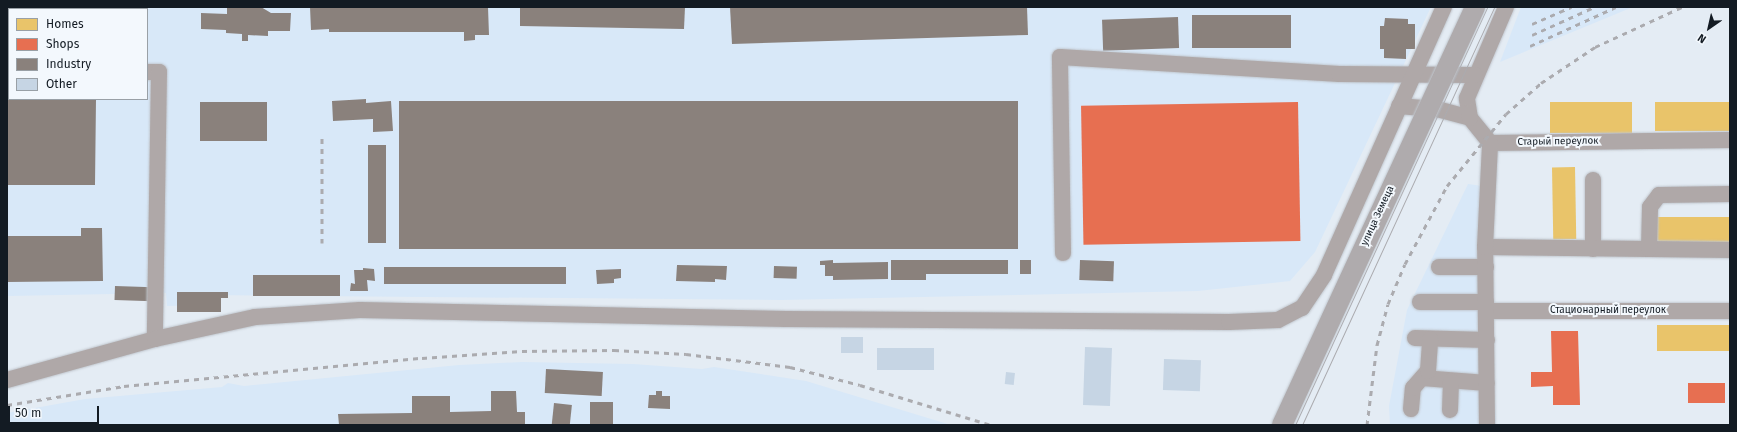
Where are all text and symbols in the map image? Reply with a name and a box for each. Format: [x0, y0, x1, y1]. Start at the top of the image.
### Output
legend [8, 8, 148, 100]
north arrow [1689, 8, 1729, 48]
text: Homes [46, 17, 84, 31]
text: N [1695, 31, 1709, 46]
text: Shops [46, 37, 79, 51]
text: Industry [46, 57, 91, 71]
text: Other [46, 77, 77, 91]
street label: Старый переулок [1517, 135, 1599, 149]
street label: улица Земеца [1359, 184, 1397, 248]
street label: Стационарный переулок [1550, 305, 1666, 317]
scale bar [10, 398, 101, 424]
text: 50 m [15, 406, 41, 420]

